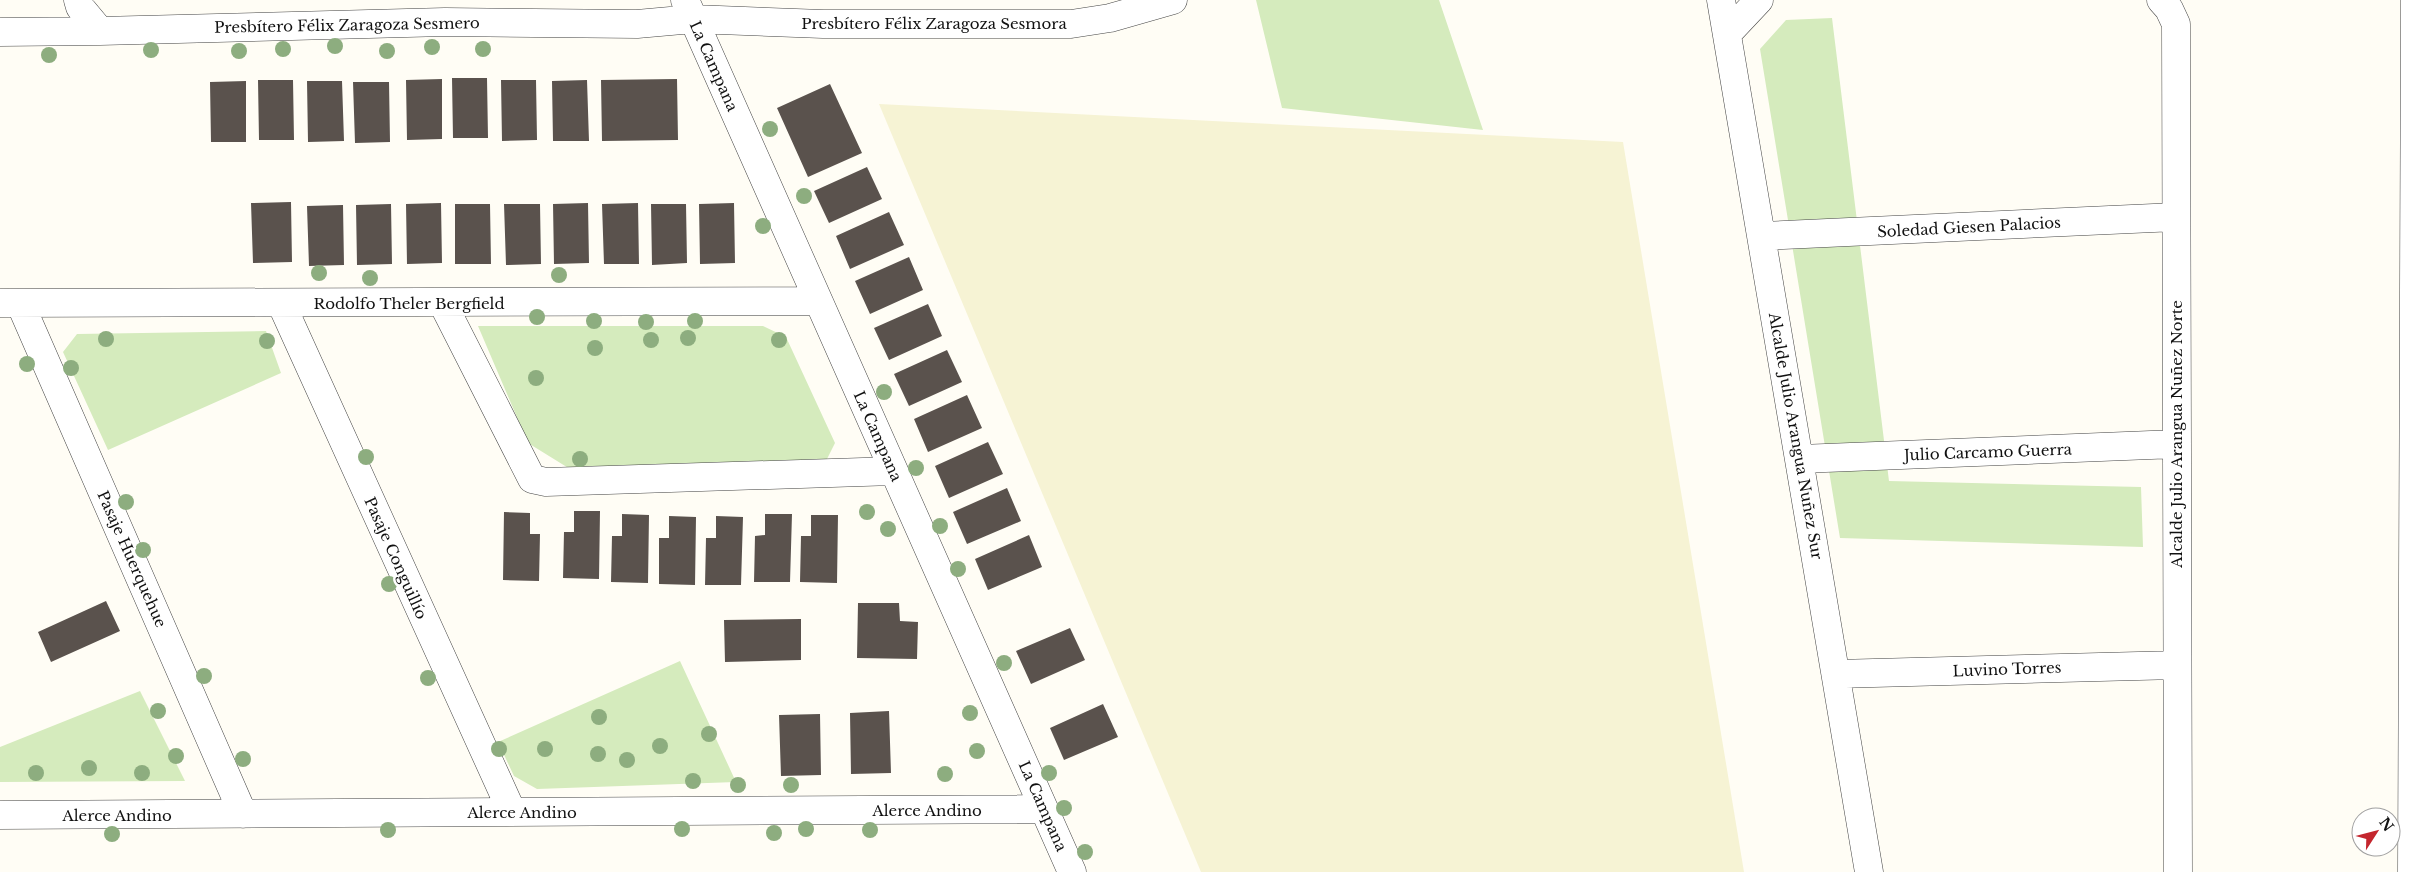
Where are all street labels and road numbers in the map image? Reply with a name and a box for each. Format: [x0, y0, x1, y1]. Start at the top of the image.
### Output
street label: Presbítero Félix Zaragoza Sesmero [214, 13, 480, 37]
street label: Presbítero Félix Zaragoza Sesmora [801, 14, 1067, 33]
street label: La Campana [686, 18, 743, 115]
street label: Soledad Giesen Palacios [1877, 213, 2062, 241]
street label: Rodolfo Theler Bergfield [313, 294, 505, 313]
street label: Alcalde Julio Arangua Nuñez Norte [2167, 300, 2186, 569]
street label: Alcalde Julio Arangua Nuñez Sur [1765, 310, 1827, 562]
street label: La Campana [850, 388, 907, 485]
street label: Julio Carcamo Guerra [1902, 440, 2073, 464]
street label: Pasaje Huerquehue [93, 488, 171, 630]
street label: Pasaje Conguillío [360, 494, 432, 622]
street label: Luvino Torres [1952, 658, 2062, 680]
street label: La Campana [1015, 758, 1072, 855]
street label: Alerce Andino [871, 801, 982, 820]
street label: Alerce Andino [466, 803, 577, 822]
street label: Alerce Andino [61, 806, 172, 825]

